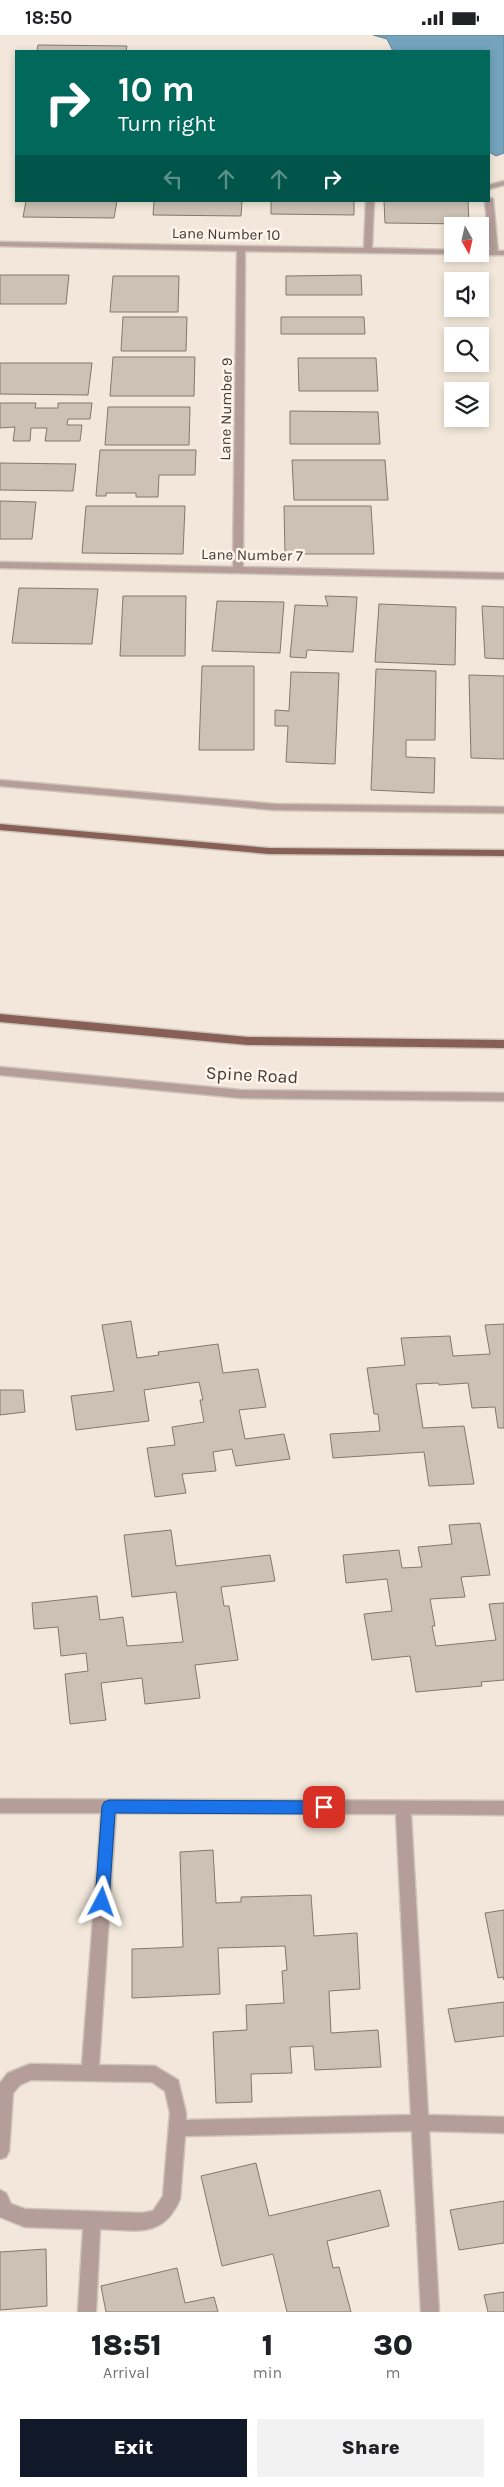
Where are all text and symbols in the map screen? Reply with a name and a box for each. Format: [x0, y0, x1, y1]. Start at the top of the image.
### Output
text: 18:50 [25, 7, 72, 29]
text: 10 m [118, 69, 195, 110]
icon: right [35, 70, 100, 135]
text: Turn right [118, 111, 216, 137]
icon: left [159, 165, 187, 193]
icon: ahead [212, 165, 240, 193]
icon: ahead [265, 165, 293, 193]
icon: right [318, 165, 346, 193]
north arrow [444, 217, 489, 263]
map controls [444, 217, 489, 427]
street label: Lane Number 10 [172, 224, 280, 244]
button: sound [444, 272, 489, 317]
button: search [444, 327, 489, 372]
street label: Lane Number 9 [216, 357, 236, 461]
button: layers [444, 382, 489, 427]
street label: Lane Number 7 [201, 545, 303, 565]
street label: Spine Road [205, 1062, 299, 1088]
pin [303, 1786, 345, 1828]
icon: arrive [310, 1793, 338, 1821]
position arrow [75, 1875, 127, 1927]
text: 18:51 [91, 2327, 162, 2363]
text: 1 [262, 2327, 273, 2363]
text: 30 [373, 2327, 413, 2363]
text: Arrival [103, 2363, 150, 2382]
text: min [253, 2363, 282, 2382]
text: m [386, 2363, 401, 2382]
button: Exit [20, 2419, 247, 2477]
button: Share [257, 2419, 484, 2477]

